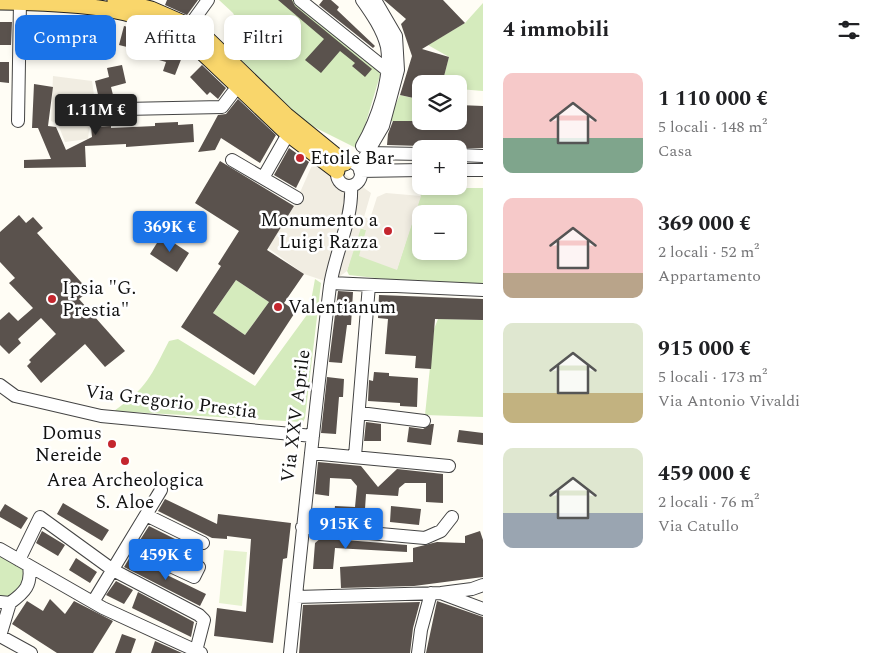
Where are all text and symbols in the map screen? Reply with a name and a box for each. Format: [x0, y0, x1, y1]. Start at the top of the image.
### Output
text: 4 immobili [503, 14, 609, 46]
chip: Compra [15, 15, 116, 60]
chip: Affitta [126, 15, 214, 60]
chip: Filtri [224, 15, 301, 60]
icon: filters [835, 16, 863, 44]
map controls [412, 75, 467, 260]
button: layers [412, 75, 467, 130]
text: 1 110 000 € [658, 83, 768, 115]
icon: home [543, 93, 603, 153]
pin: 1.11M € [50, 94, 142, 136]
text: 1.11M € [66, 98, 126, 122]
text: 5 locali · 148 m² [658, 115, 767, 139]
text: Casa [658, 139, 692, 163]
button: + [412, 140, 467, 195]
place label: Etoile Bar [310, 144, 395, 173]
marker: Etoile Bar [294, 152, 306, 164]
button: − [412, 205, 467, 260]
place label: Monumento a Luigi Razza [260, 206, 379, 257]
text: 369 000 € [658, 208, 751, 240]
pin: 369K € [129, 210, 211, 253]
text: 369K € [144, 215, 196, 239]
icon: home [543, 218, 603, 278]
marker: Monumento a Luigi Razza [382, 225, 394, 237]
text: 2 locali · 52 m² [658, 240, 759, 264]
text: Appartamento [658, 264, 761, 288]
place label: Ipsia "G. Prestia" [62, 274, 136, 325]
marker: Ipsia "G. Prestia" [46, 293, 58, 305]
place label: Valentianum [288, 293, 396, 322]
marker: Valentianum [272, 301, 284, 313]
text: 915 000 € [658, 333, 751, 365]
icon: home [543, 343, 603, 403]
street label: Via XXV Aprile [273, 348, 319, 484]
text: 5 locali · 173 m² [658, 365, 767, 389]
street label: Via Gregorio Prestia [83, 377, 259, 427]
text: Via Antonio Vivaldi [658, 389, 800, 413]
place label: Domus Nereide [35, 419, 102, 470]
marker: Domus Nereide [106, 438, 118, 450]
marker: Area Archeologica S. Aloe [119, 455, 131, 467]
text: 459 000 € [658, 458, 751, 490]
place label: Area Archeologica S. Aloe [46, 466, 204, 517]
icon: home [543, 468, 603, 528]
text: 2 locali · 76 m² [658, 490, 759, 514]
pin: 915K € [305, 508, 387, 550]
text: 915K € [320, 512, 372, 536]
text: Via Catullo [658, 514, 739, 538]
pin: 459K € [125, 538, 207, 581]
text: 459K € [140, 543, 192, 567]

